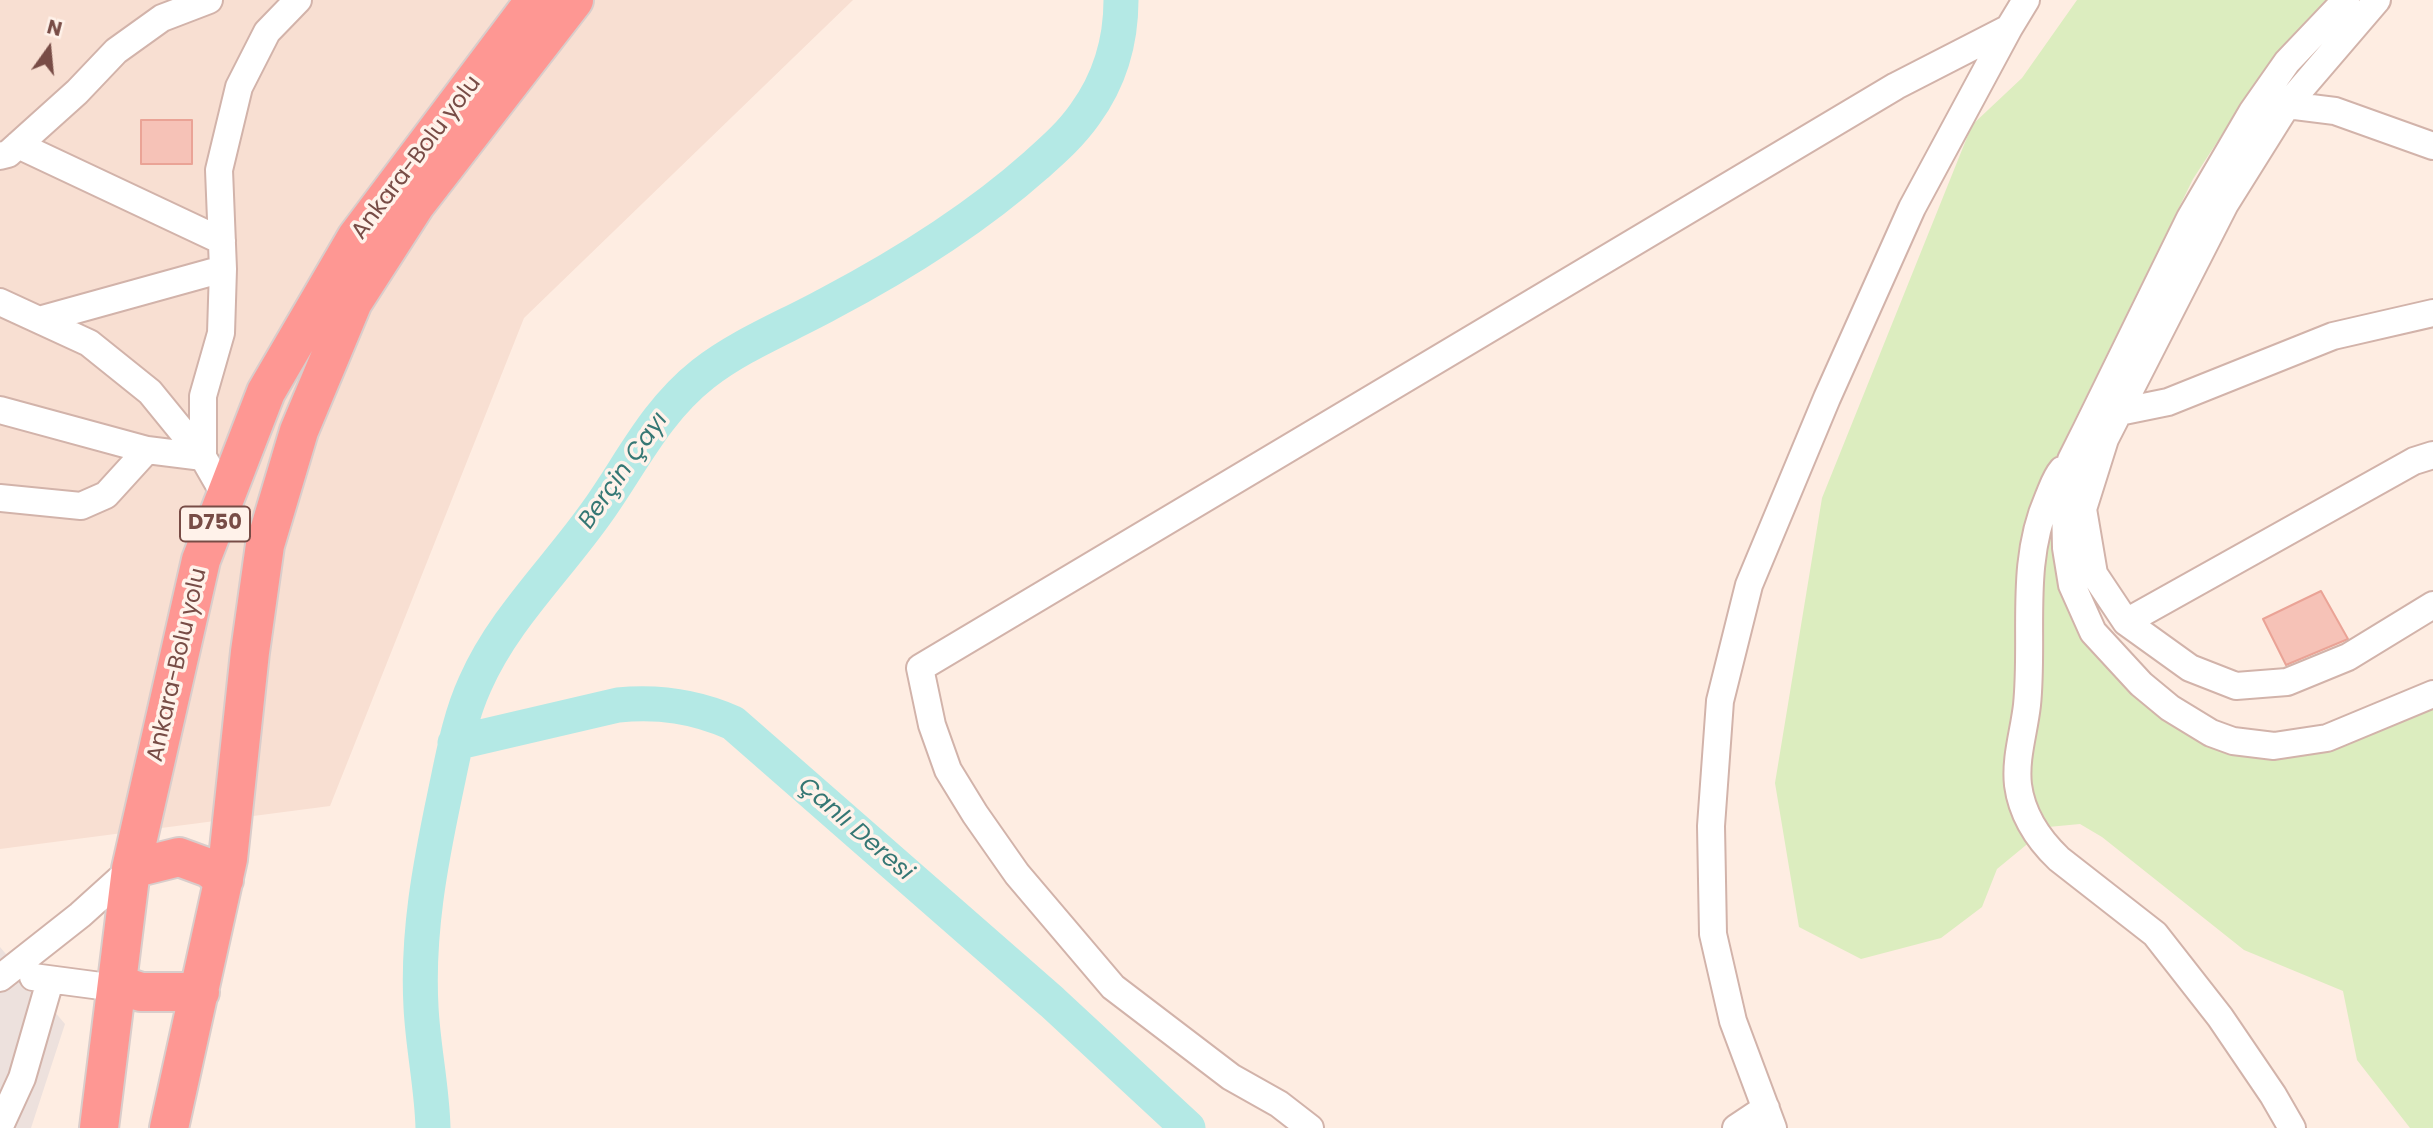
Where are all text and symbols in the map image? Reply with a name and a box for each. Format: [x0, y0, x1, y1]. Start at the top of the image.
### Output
text: N [44, 13, 65, 43]
north arrow [14, 14, 84, 84]
street label: Ankara-Bolu yolu [346, 71, 488, 245]
water label: Berçin Çayı [573, 407, 675, 535]
road number: D750 [180, 506, 250, 542]
street label: Ankara-Bolu yolu [142, 566, 214, 764]
water label: Çanlı Deresi [792, 772, 918, 888]

